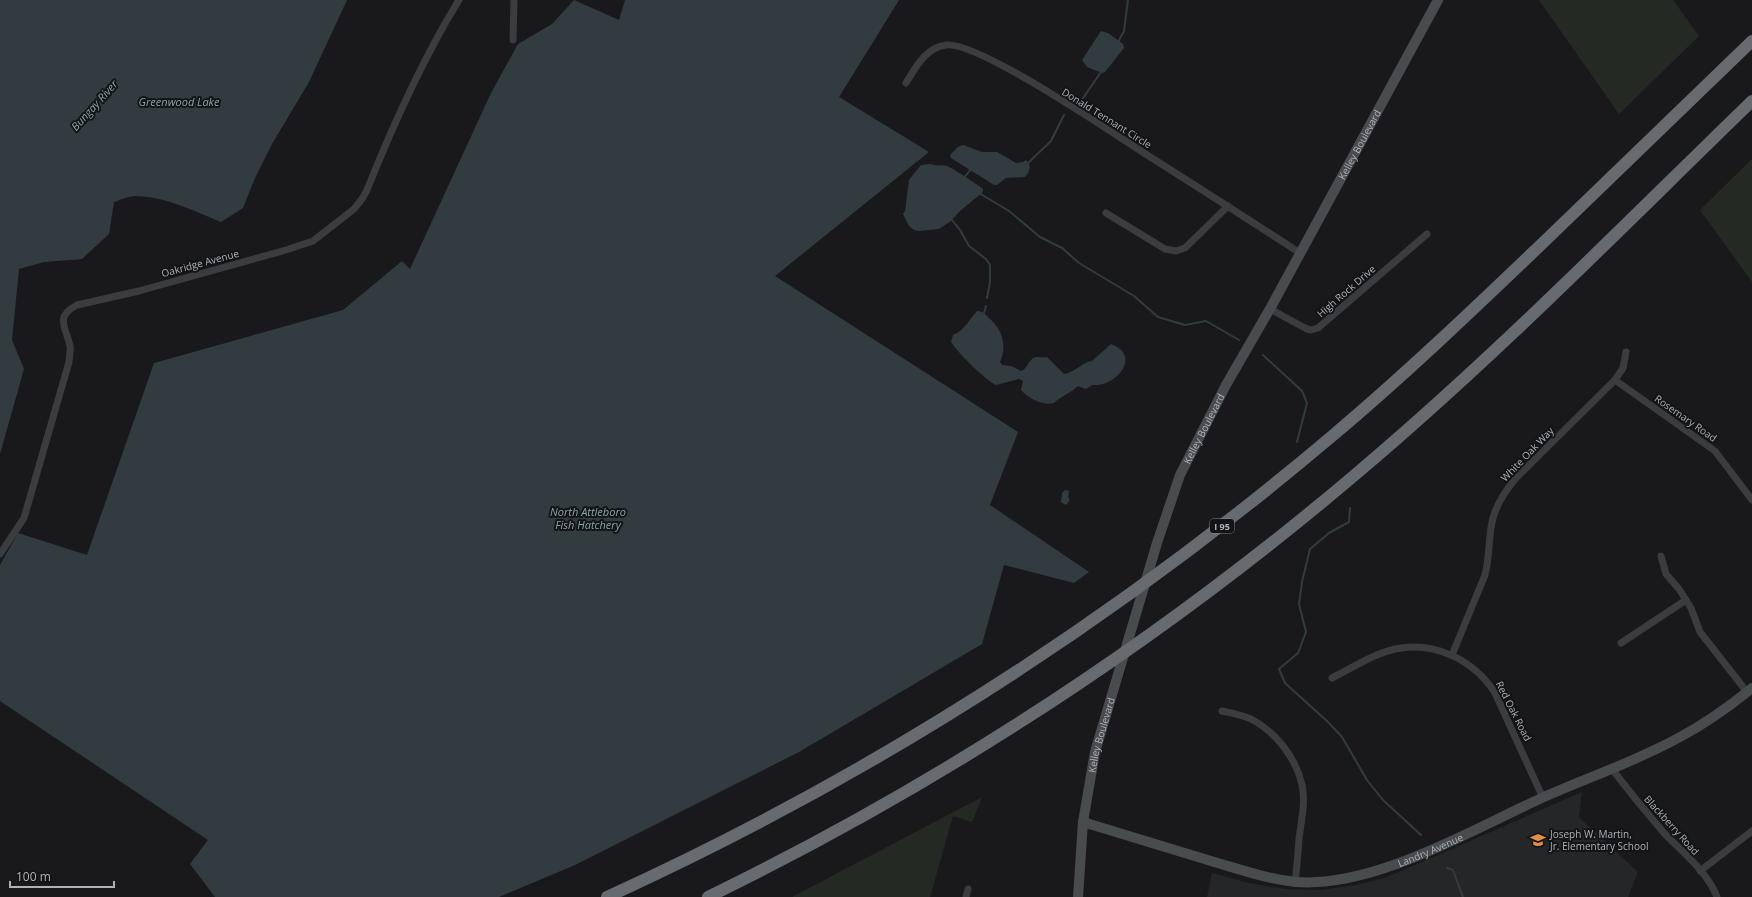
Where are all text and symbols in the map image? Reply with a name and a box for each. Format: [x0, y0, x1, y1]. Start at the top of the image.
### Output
water label: Bungay River [67, 76, 121, 133]
street label: Donald Tennant Circle [1059, 85, 1155, 152]
water label: Greenwood Lake [139, 94, 220, 109]
street label: Kelley Boulevard [1335, 107, 1384, 182]
street label: Oakridge Avenue [160, 246, 241, 280]
street label: High Rock Drive [1314, 261, 1379, 320]
street label: Kelley Boulevard [1180, 391, 1228, 466]
street label: Rosemary Road [1652, 391, 1720, 445]
street label: White Oak Way [1497, 423, 1557, 484]
water label: North Attleboro Fish Hatchery [550, 504, 626, 532]
road number: I 95 [1210, 519, 1234, 533]
street label: Red Oak Road [1493, 679, 1535, 743]
street label: Kelley Boulevard [1085, 696, 1118, 774]
street label: Blackberry Road [1641, 792, 1703, 858]
place label: Joseph W. Martin, Jr. Elementary School [1549, 827, 1648, 853]
street label: Landry Avenue [1396, 830, 1466, 870]
school or university icon: Joseph W. Martin, Jr. Elementary School [1529, 831, 1547, 849]
scale bar [10, 863, 114, 889]
text: 100 m [16, 868, 51, 885]

